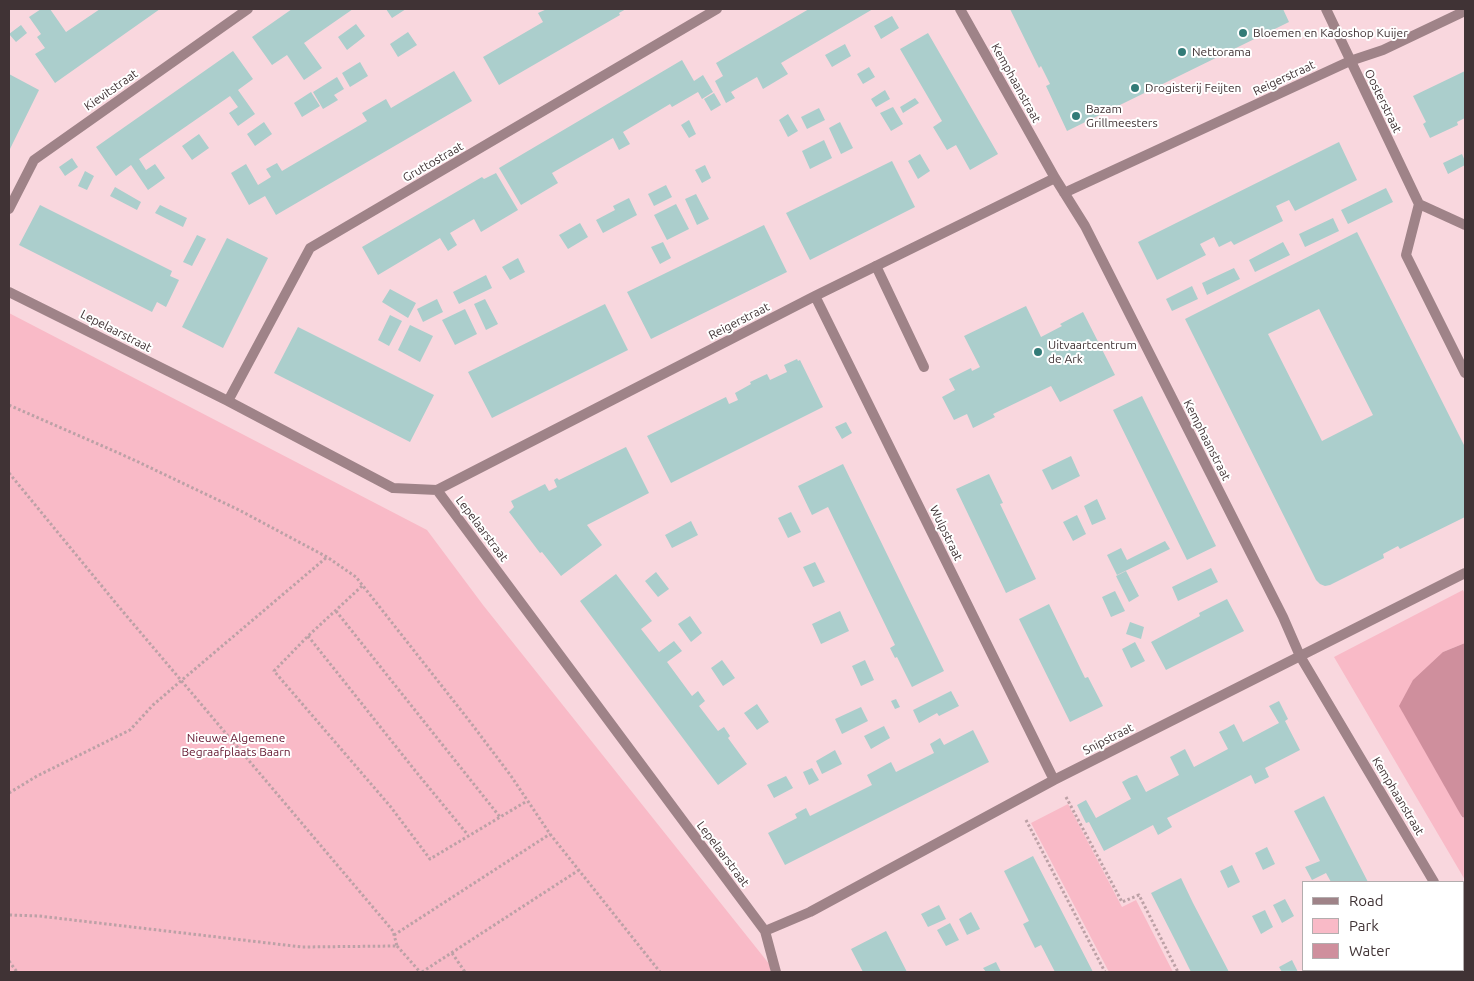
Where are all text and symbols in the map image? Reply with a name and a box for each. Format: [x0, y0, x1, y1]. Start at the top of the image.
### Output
place label: Bloemen en Kadoshop Kuijer [1253, 26, 1408, 40]
marker: Bloemen en Kadoshop Kuijer [1237, 27, 1249, 39]
street label: Kemphaanstraat [988, 41, 1044, 125]
place label: Nettorama [1192, 45, 1251, 59]
marker: Nettorama [1176, 46, 1188, 58]
street label: Reigerstraat [1251, 57, 1317, 99]
street label: Kievitstraat [81, 66, 141, 114]
street label: Oosterstraat [1361, 67, 1405, 135]
place label: Drogisterij Feijten [1145, 81, 1241, 95]
marker: Drogisterij Feijten [1129, 82, 1141, 94]
place label: Bazam Grillmeesters [1086, 102, 1158, 130]
marker: Bazam Grillmeesters [1070, 110, 1082, 122]
street label: Gruttostraat [400, 139, 466, 185]
street label: Reigerstraat [706, 299, 772, 343]
street label: Lepelaarstraat [78, 307, 154, 355]
place label: Uitvaartcentrum de Ark [1048, 338, 1137, 366]
marker: Uitvaartcentrum de Ark [1032, 346, 1044, 358]
street label: Kemphaanstraat [1180, 397, 1234, 483]
street label: Lepelaarstraat [453, 494, 511, 564]
street label: Wulpstraat [926, 503, 966, 563]
street label: Snipstraat [1080, 720, 1136, 758]
park label: Nieuwe Algemene Begraafplaats Baarn [181, 731, 291, 759]
street label: Kemphaanstraat [1369, 754, 1427, 838]
street label: Lepelaarstraat [694, 819, 752, 889]
legend [1302, 881, 1464, 971]
text: Road [1349, 892, 1384, 909]
text: Park [1349, 917, 1379, 934]
text: Water [1349, 942, 1390, 959]

